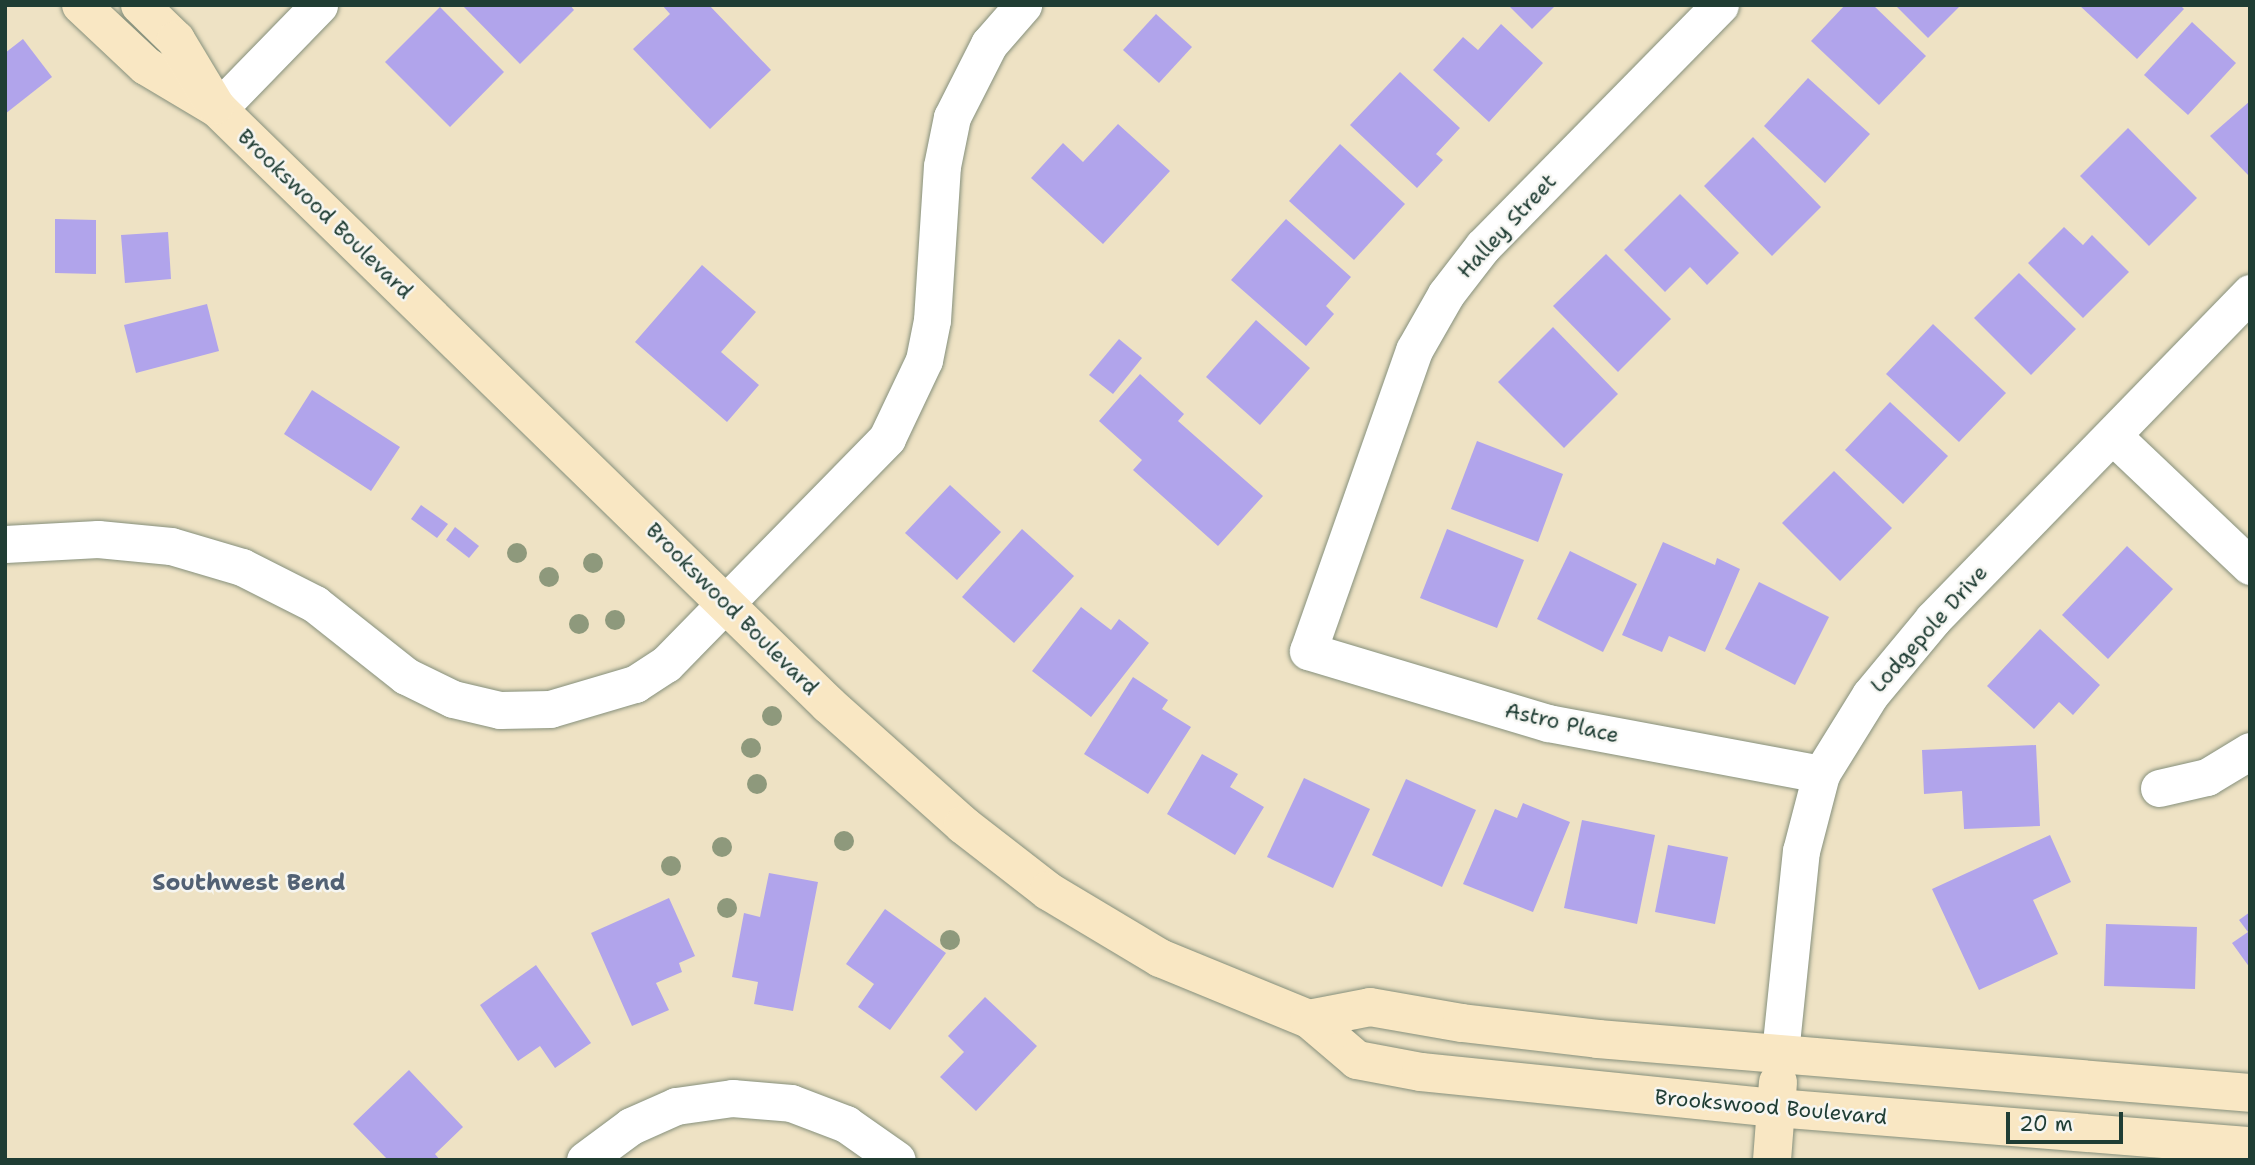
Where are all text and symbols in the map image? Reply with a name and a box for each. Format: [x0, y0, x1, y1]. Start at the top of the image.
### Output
street label: Brookswood Boulevard [232, 124, 418, 304]
street label: Halley Street [1452, 169, 1562, 283]
street label: Brookswood Boulevard [641, 518, 823, 700]
street label: Lodgepole Drive [1865, 560, 1993, 698]
street label: Astro Place [1503, 698, 1621, 748]
district label: Southwest Bend [152, 868, 346, 896]
street label: Brookswood Boulevard [1654, 1084, 1888, 1130]
scale bar [2010, 1098, 2127, 1142]
text: 20 m [2019, 1110, 2073, 1138]

